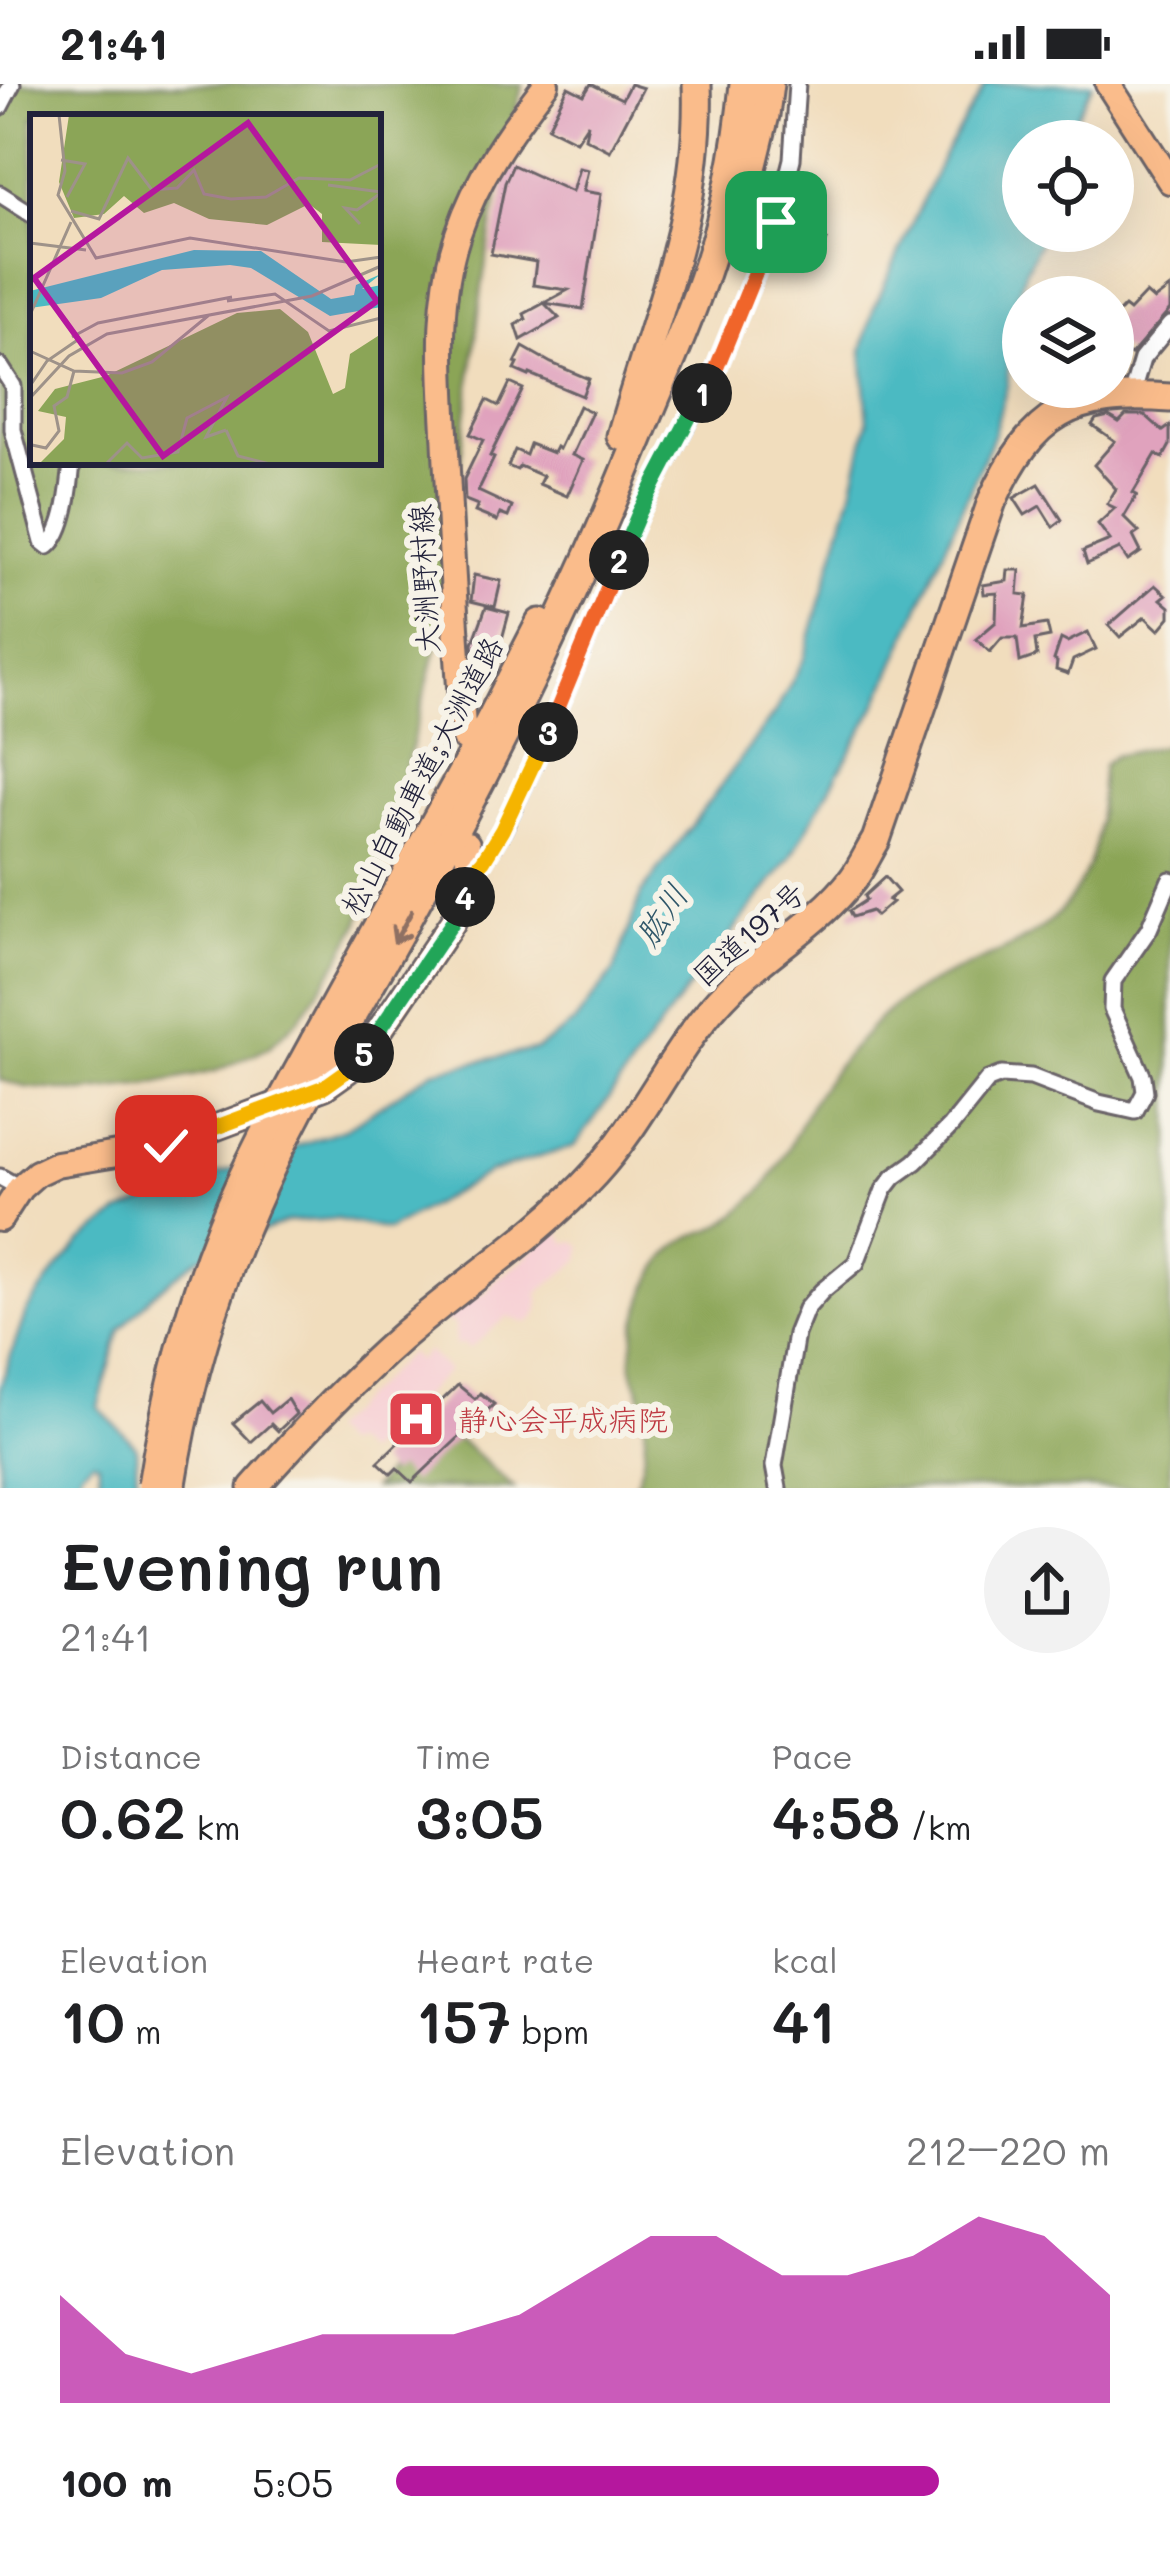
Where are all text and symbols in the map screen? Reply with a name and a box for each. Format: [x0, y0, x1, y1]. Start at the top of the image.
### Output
text: 21:41 [60, 13, 168, 71]
inset map [30, 114, 381, 465]
map controls [1002, 120, 1134, 408]
button: locate [1002, 120, 1134, 252]
pin [725, 171, 827, 273]
icon: arrive [743, 189, 809, 255]
button: layers [1002, 276, 1134, 408]
pin: 1 [672, 363, 732, 423]
text: 1 [695, 371, 709, 414]
street label: 大洲野村線 [399, 503, 447, 655]
pin: 2 [589, 530, 649, 590]
text: 2 [610, 538, 628, 581]
street label: 松山自動車道;大洲道路 [331, 629, 511, 921]
pin: 3 [518, 702, 578, 762]
text: 3 [538, 710, 558, 753]
pin: 4 [435, 867, 495, 927]
street label: 国道197号 [683, 872, 813, 994]
text: 4 [455, 875, 475, 918]
water label: 肱川 [624, 875, 696, 953]
one-way arrow [391, 909, 414, 944]
pin: 5 [334, 1023, 394, 1083]
text: 5 [354, 1031, 374, 1074]
pin [115, 1095, 217, 1197]
icon: check [133, 1113, 199, 1179]
hospital icon: 静心会平成病院 [385, 1388, 447, 1450]
place label: 静心会平成病院 [458, 1399, 668, 1439]
text: Evening run [60, 1522, 443, 1608]
button: share [984, 1527, 1110, 1653]
text: 21:41 [60, 1610, 152, 1661]
text: Distance [60, 1734, 202, 1777]
text: Time [416, 1734, 491, 1777]
text: Pace [772, 1734, 853, 1777]
text: 0.62 [60, 1777, 186, 1855]
text: 3:05 [416, 1777, 544, 1855]
text: 4:58 [772, 1777, 900, 1855]
text: km [186, 1805, 240, 1848]
text: /km [900, 1805, 972, 1848]
text: Elevation [60, 1938, 208, 1981]
text: Heart rate [416, 1938, 594, 1981]
text: kcal [772, 1938, 838, 1981]
text: 10 [60, 1981, 125, 2059]
text: 157 [416, 1981, 511, 2059]
text: 41 [772, 1981, 836, 2059]
text: m [125, 2009, 162, 2052]
text: bpm [511, 2009, 589, 2052]
text: Elevation [60, 2124, 235, 2175]
text: 212–220 m [906, 2124, 1110, 2175]
text: 100 m [60, 2456, 172, 2507]
text: 5:05 [252, 2456, 334, 2507]

